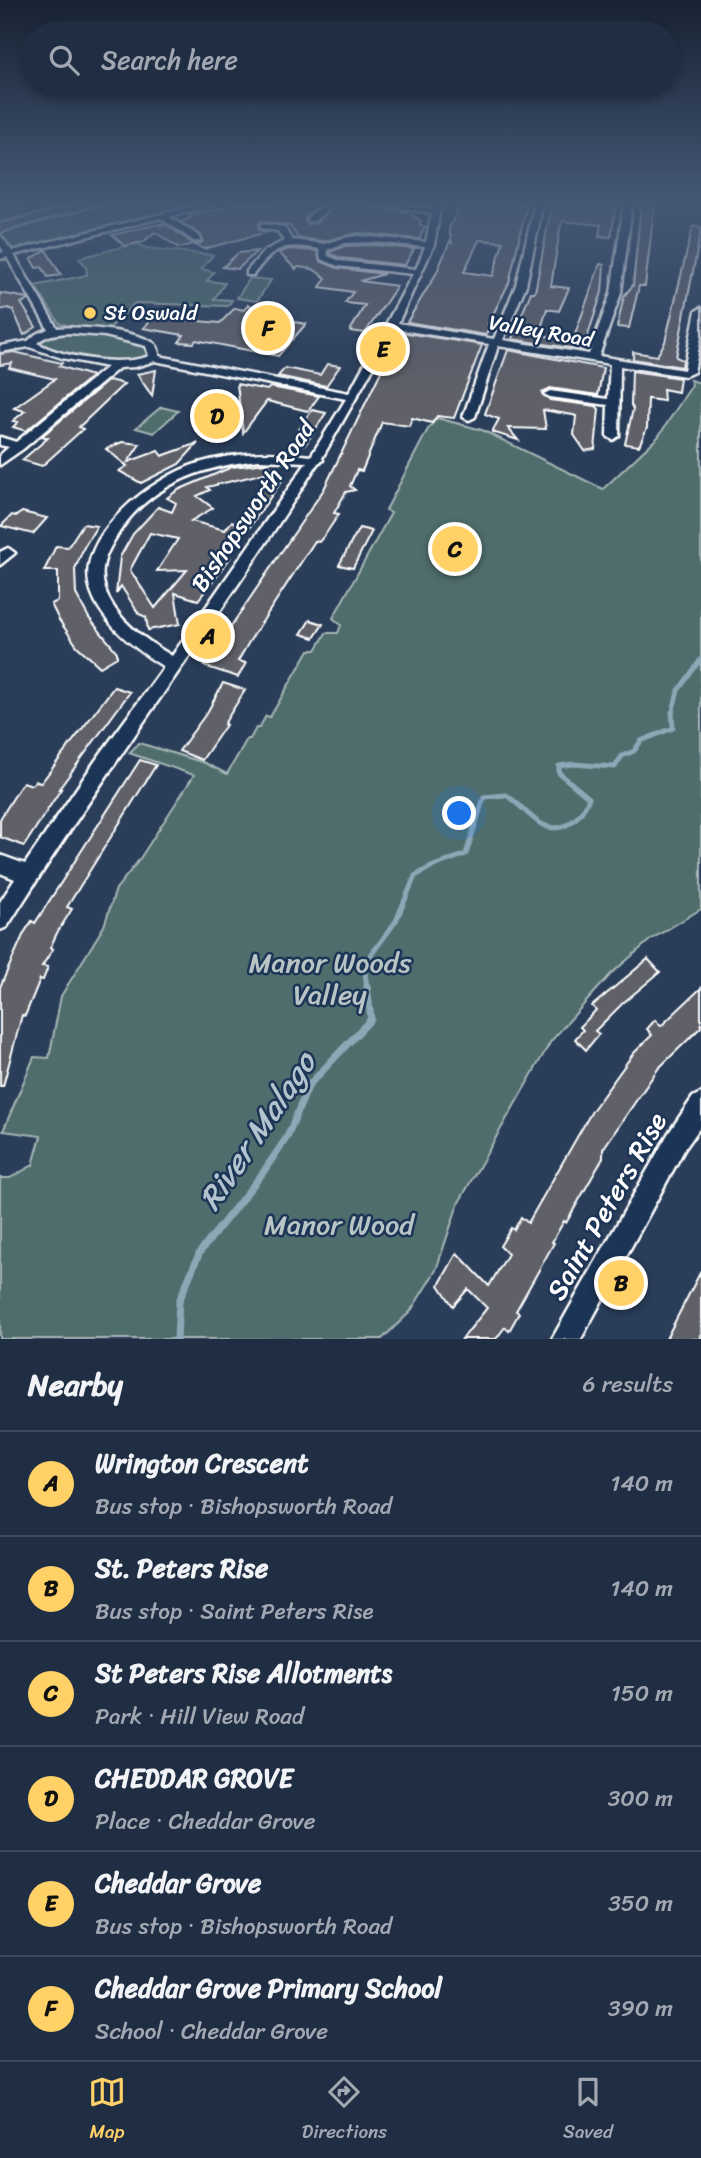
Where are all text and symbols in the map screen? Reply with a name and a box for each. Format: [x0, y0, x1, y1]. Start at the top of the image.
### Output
search box [21, 21, 680, 98]
text: Search here [101, 37, 238, 83]
icon: search [45, 41, 83, 79]
place label: St Oswald [104, 294, 199, 332]
pin: F [245, 302, 291, 354]
street label: Valley Road [486, 303, 598, 359]
marker: St Oswald [82, 305, 98, 321]
pin: E [360, 323, 406, 375]
pin: D [194, 390, 240, 442]
street label: Bishopsworth Road [180, 410, 327, 601]
pin: C [432, 523, 478, 575]
pin: A [185, 610, 231, 662]
your location [442, 796, 476, 830]
park label: Manor Woods Valley [249, 938, 411, 1019]
water label: River Malago [183, 1038, 333, 1223]
street label: Saint Peters Rise [532, 1103, 680, 1310]
park label: Manor Wood [264, 1200, 416, 1249]
pin: B [598, 1257, 644, 1309]
text: Nearby [28, 1358, 123, 1412]
text: 6 results [583, 1364, 673, 1405]
text: Wrington Crescent [95, 1440, 309, 1486]
text: A [43, 1463, 59, 1504]
text: 140 m [611, 1463, 673, 1504]
text: Bus stop · Bishopsworth Road [95, 1486, 392, 1527]
text: St. Peters Rise [95, 1545, 268, 1591]
text: B [44, 1568, 58, 1609]
text: 140 m [611, 1568, 673, 1609]
text: Bus stop · Saint Peters Rise [95, 1591, 373, 1632]
text: St Peters Rise Allotments [95, 1650, 392, 1696]
text: C [44, 1673, 58, 1714]
text: 150 m [611, 1673, 673, 1714]
text: Park · Hill View Road [95, 1696, 304, 1737]
text: CHEDDAR GROVE [95, 1755, 293, 1801]
text: D [44, 1778, 58, 1819]
text: 300 m [608, 1778, 673, 1819]
text: Place · Cheddar Grove [95, 1801, 316, 1842]
text: Cheddar Grove [95, 1860, 261, 1906]
text: E [45, 1883, 57, 1924]
text: 350 m [608, 1883, 673, 1924]
text: Bus stop · Bishopsworth Road [95, 1906, 392, 1947]
text: Cheddar Grove Primary School [95, 1965, 442, 2011]
text: F [45, 1988, 57, 2029]
text: 390 m [608, 1988, 673, 2029]
text: School · Cheddar Grove [95, 2011, 328, 2052]
tab: Map [88, 2073, 126, 2148]
tab: Directions [302, 2073, 387, 2148]
tab: Saved [563, 2073, 613, 2148]

